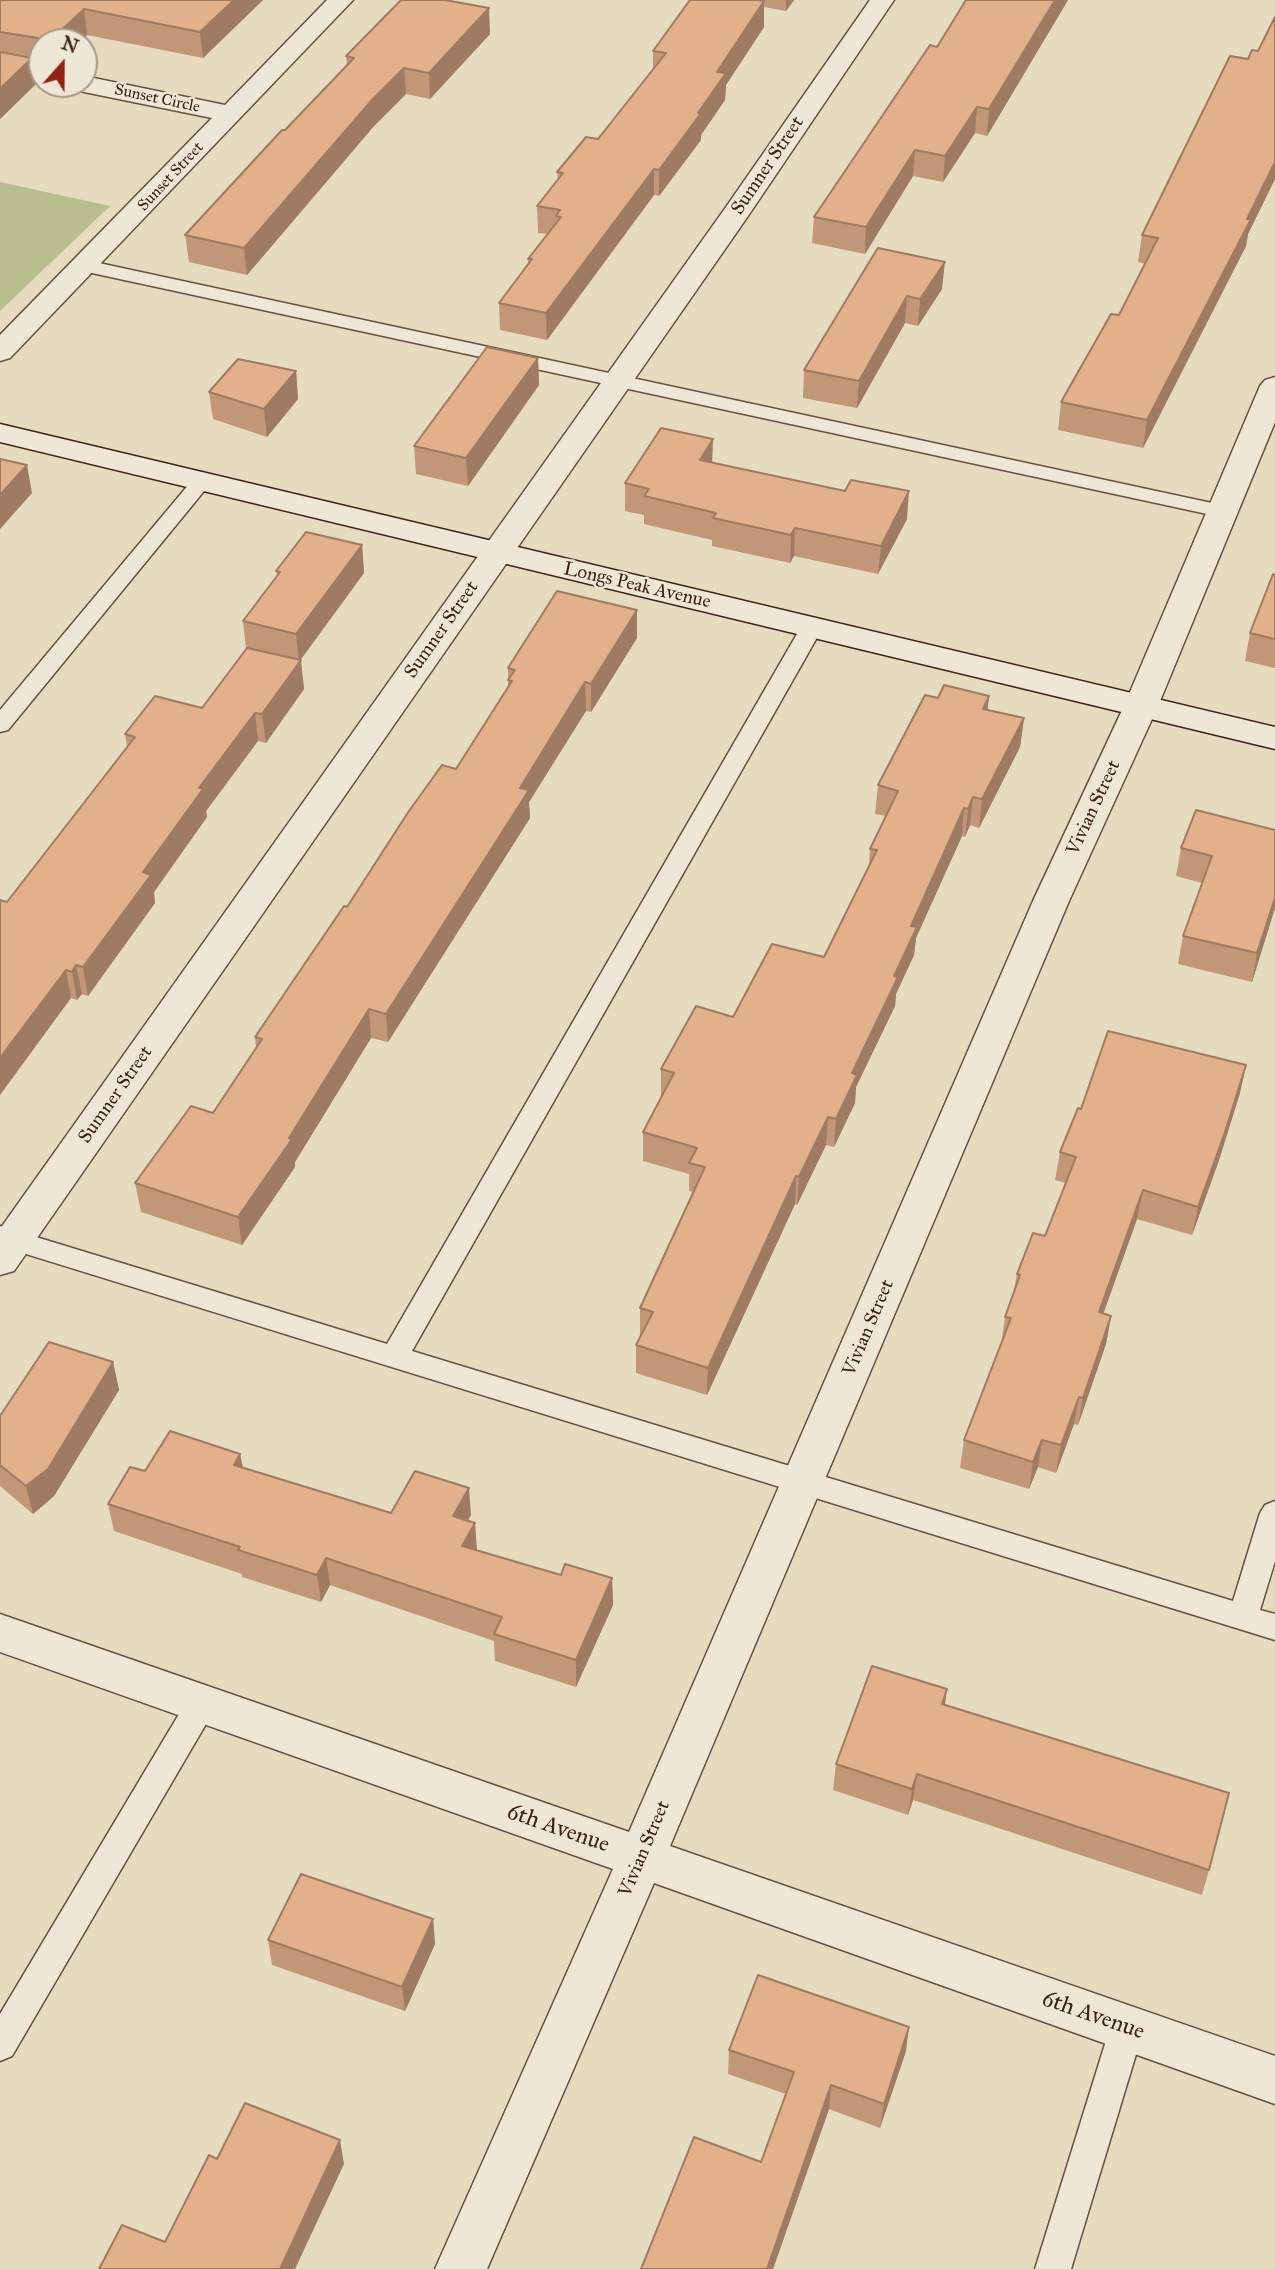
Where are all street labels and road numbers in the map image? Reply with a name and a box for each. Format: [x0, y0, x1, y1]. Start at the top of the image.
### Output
street label: Sunset Circle [112, 81, 202, 117]
street label: Sumner Street [727, 113, 809, 219]
street label: Sunset Street [134, 138, 208, 216]
street label: Longs Peak Avenue [561, 558, 713, 614]
street label: Sumner Street [400, 577, 484, 683]
street label: Vivian Street [1062, 757, 1126, 859]
street label: Sumner Street [74, 1042, 158, 1148]
street label: Vivian Street [839, 1276, 899, 1380]
street label: Vivian Street [615, 1797, 675, 1901]
street label: 6th Avenue [503, 1799, 613, 1859]
street label: 6th Avenue [1038, 1986, 1148, 2046]

